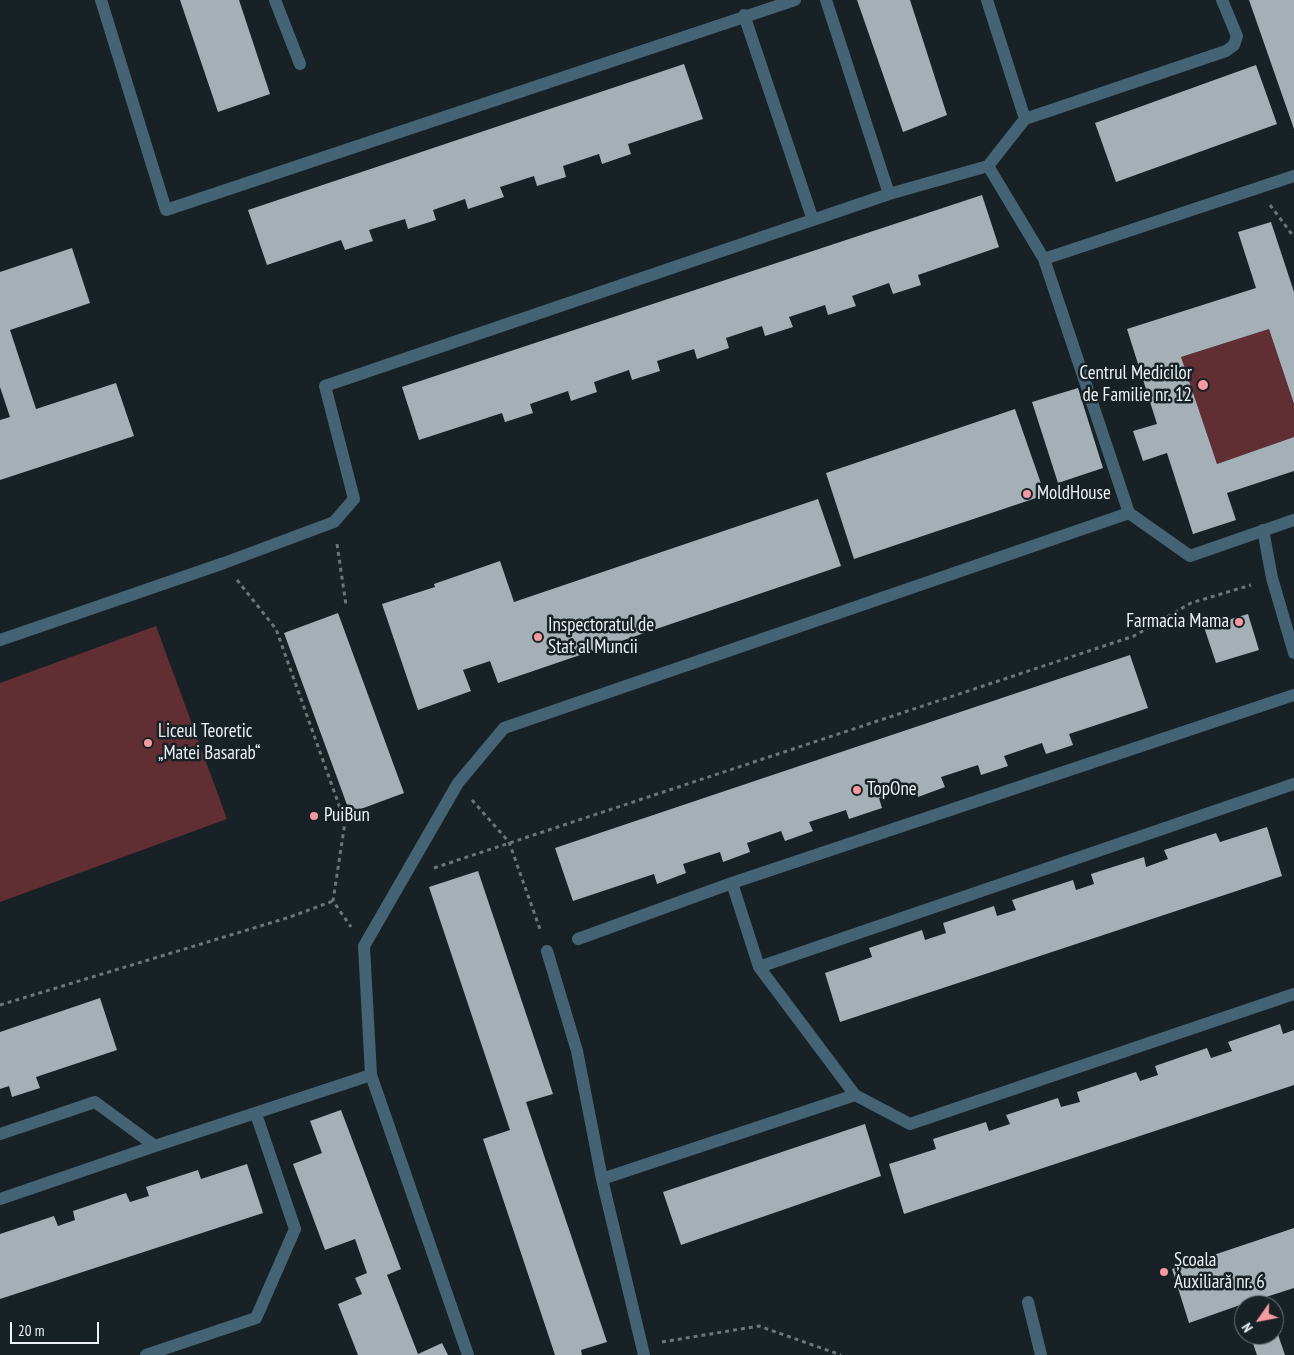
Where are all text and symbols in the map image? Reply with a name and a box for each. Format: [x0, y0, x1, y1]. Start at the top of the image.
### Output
place label: Centrul Medicilor de Familie nr. 12 [1079, 363, 1192, 407]
marker: Centrul Medicilor de Familie nr. 12 [1196, 378, 1210, 392]
place label: MoldHouse [1037, 483, 1111, 505]
marker: MoldHouse [1021, 488, 1033, 500]
place label: Farmacia Mama [1126, 611, 1229, 633]
place label: Inspectoratul de Stat al Muncii [548, 615, 654, 659]
marker: Farmacia Mama [1233, 616, 1245, 628]
marker: Inspectoratul de Stat al Muncii [532, 631, 544, 643]
place label: Liceul Teoretic „Matei Basarab“ [158, 721, 260, 765]
marker: Liceul Teoretic „Matei Basarab“ [142, 737, 154, 749]
place label: TopOne [867, 779, 917, 801]
marker: TopOne [851, 784, 863, 796]
place label: PuiBun [324, 805, 370, 827]
marker: PuiBun [308, 810, 320, 822]
place label: Școala Auxiliară nr. 6 [1174, 1250, 1265, 1294]
marker: Școala Auxiliară nr. 6 [1158, 1266, 1170, 1278]
north arrow [1234, 1295, 1284, 1345]
scale bar [12, 1312, 101, 1344]
text: N [1238, 1320, 1257, 1336]
text: 20 m [18, 1321, 44, 1340]

